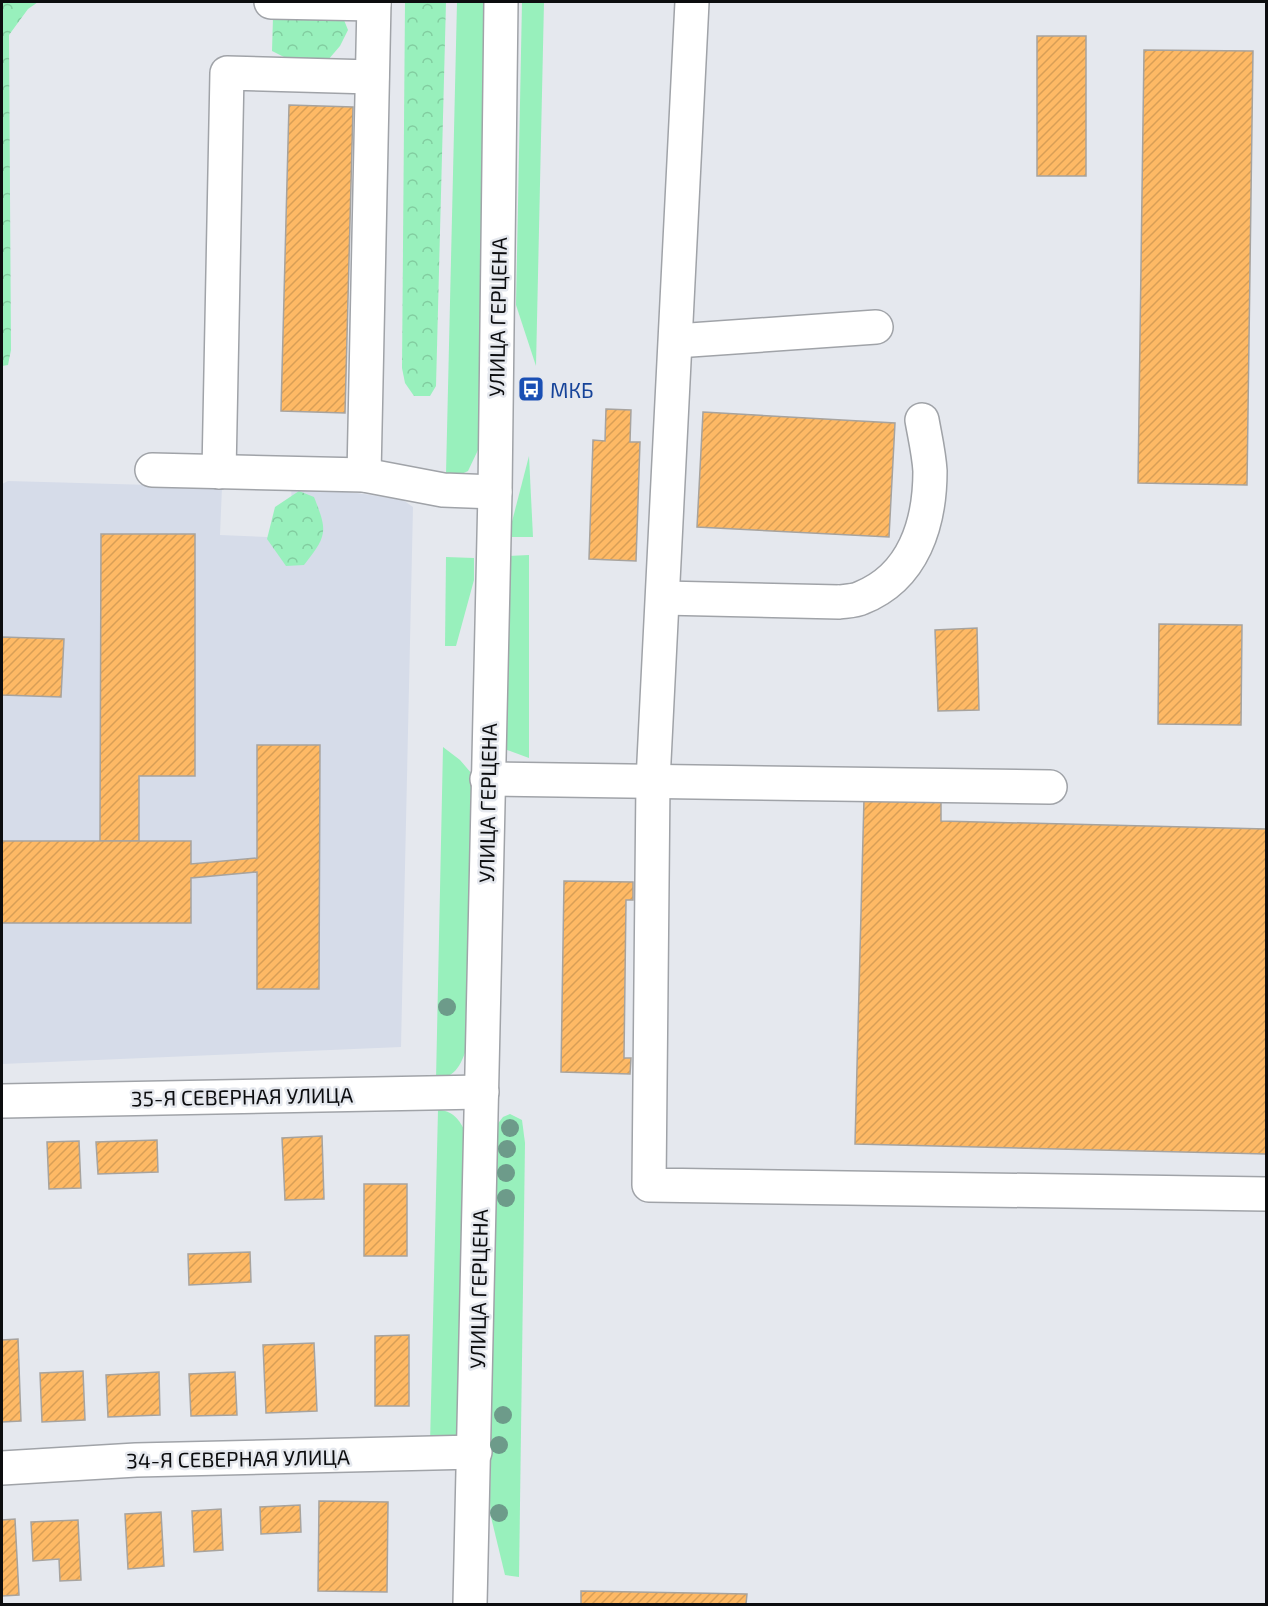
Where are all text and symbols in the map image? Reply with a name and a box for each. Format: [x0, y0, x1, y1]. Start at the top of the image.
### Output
street label: УЛИЦА ГЕРЦЕНА [483, 237, 511, 397]
bus stop icon: МКБ [516, 374, 546, 404]
place label: МКБ [550, 377, 594, 402]
street label: УЛИЦА ГЕРЦЕНА [473, 723, 501, 883]
street label: 35-Я СЕВЕРНАЯ УЛИЦА [131, 1082, 353, 1110]
street label: УЛИЦА ГЕРЦЕНА [464, 1209, 492, 1369]
street label: 34-Я СЕВЕРНАЯ УЛИЦА [126, 1444, 350, 1472]

